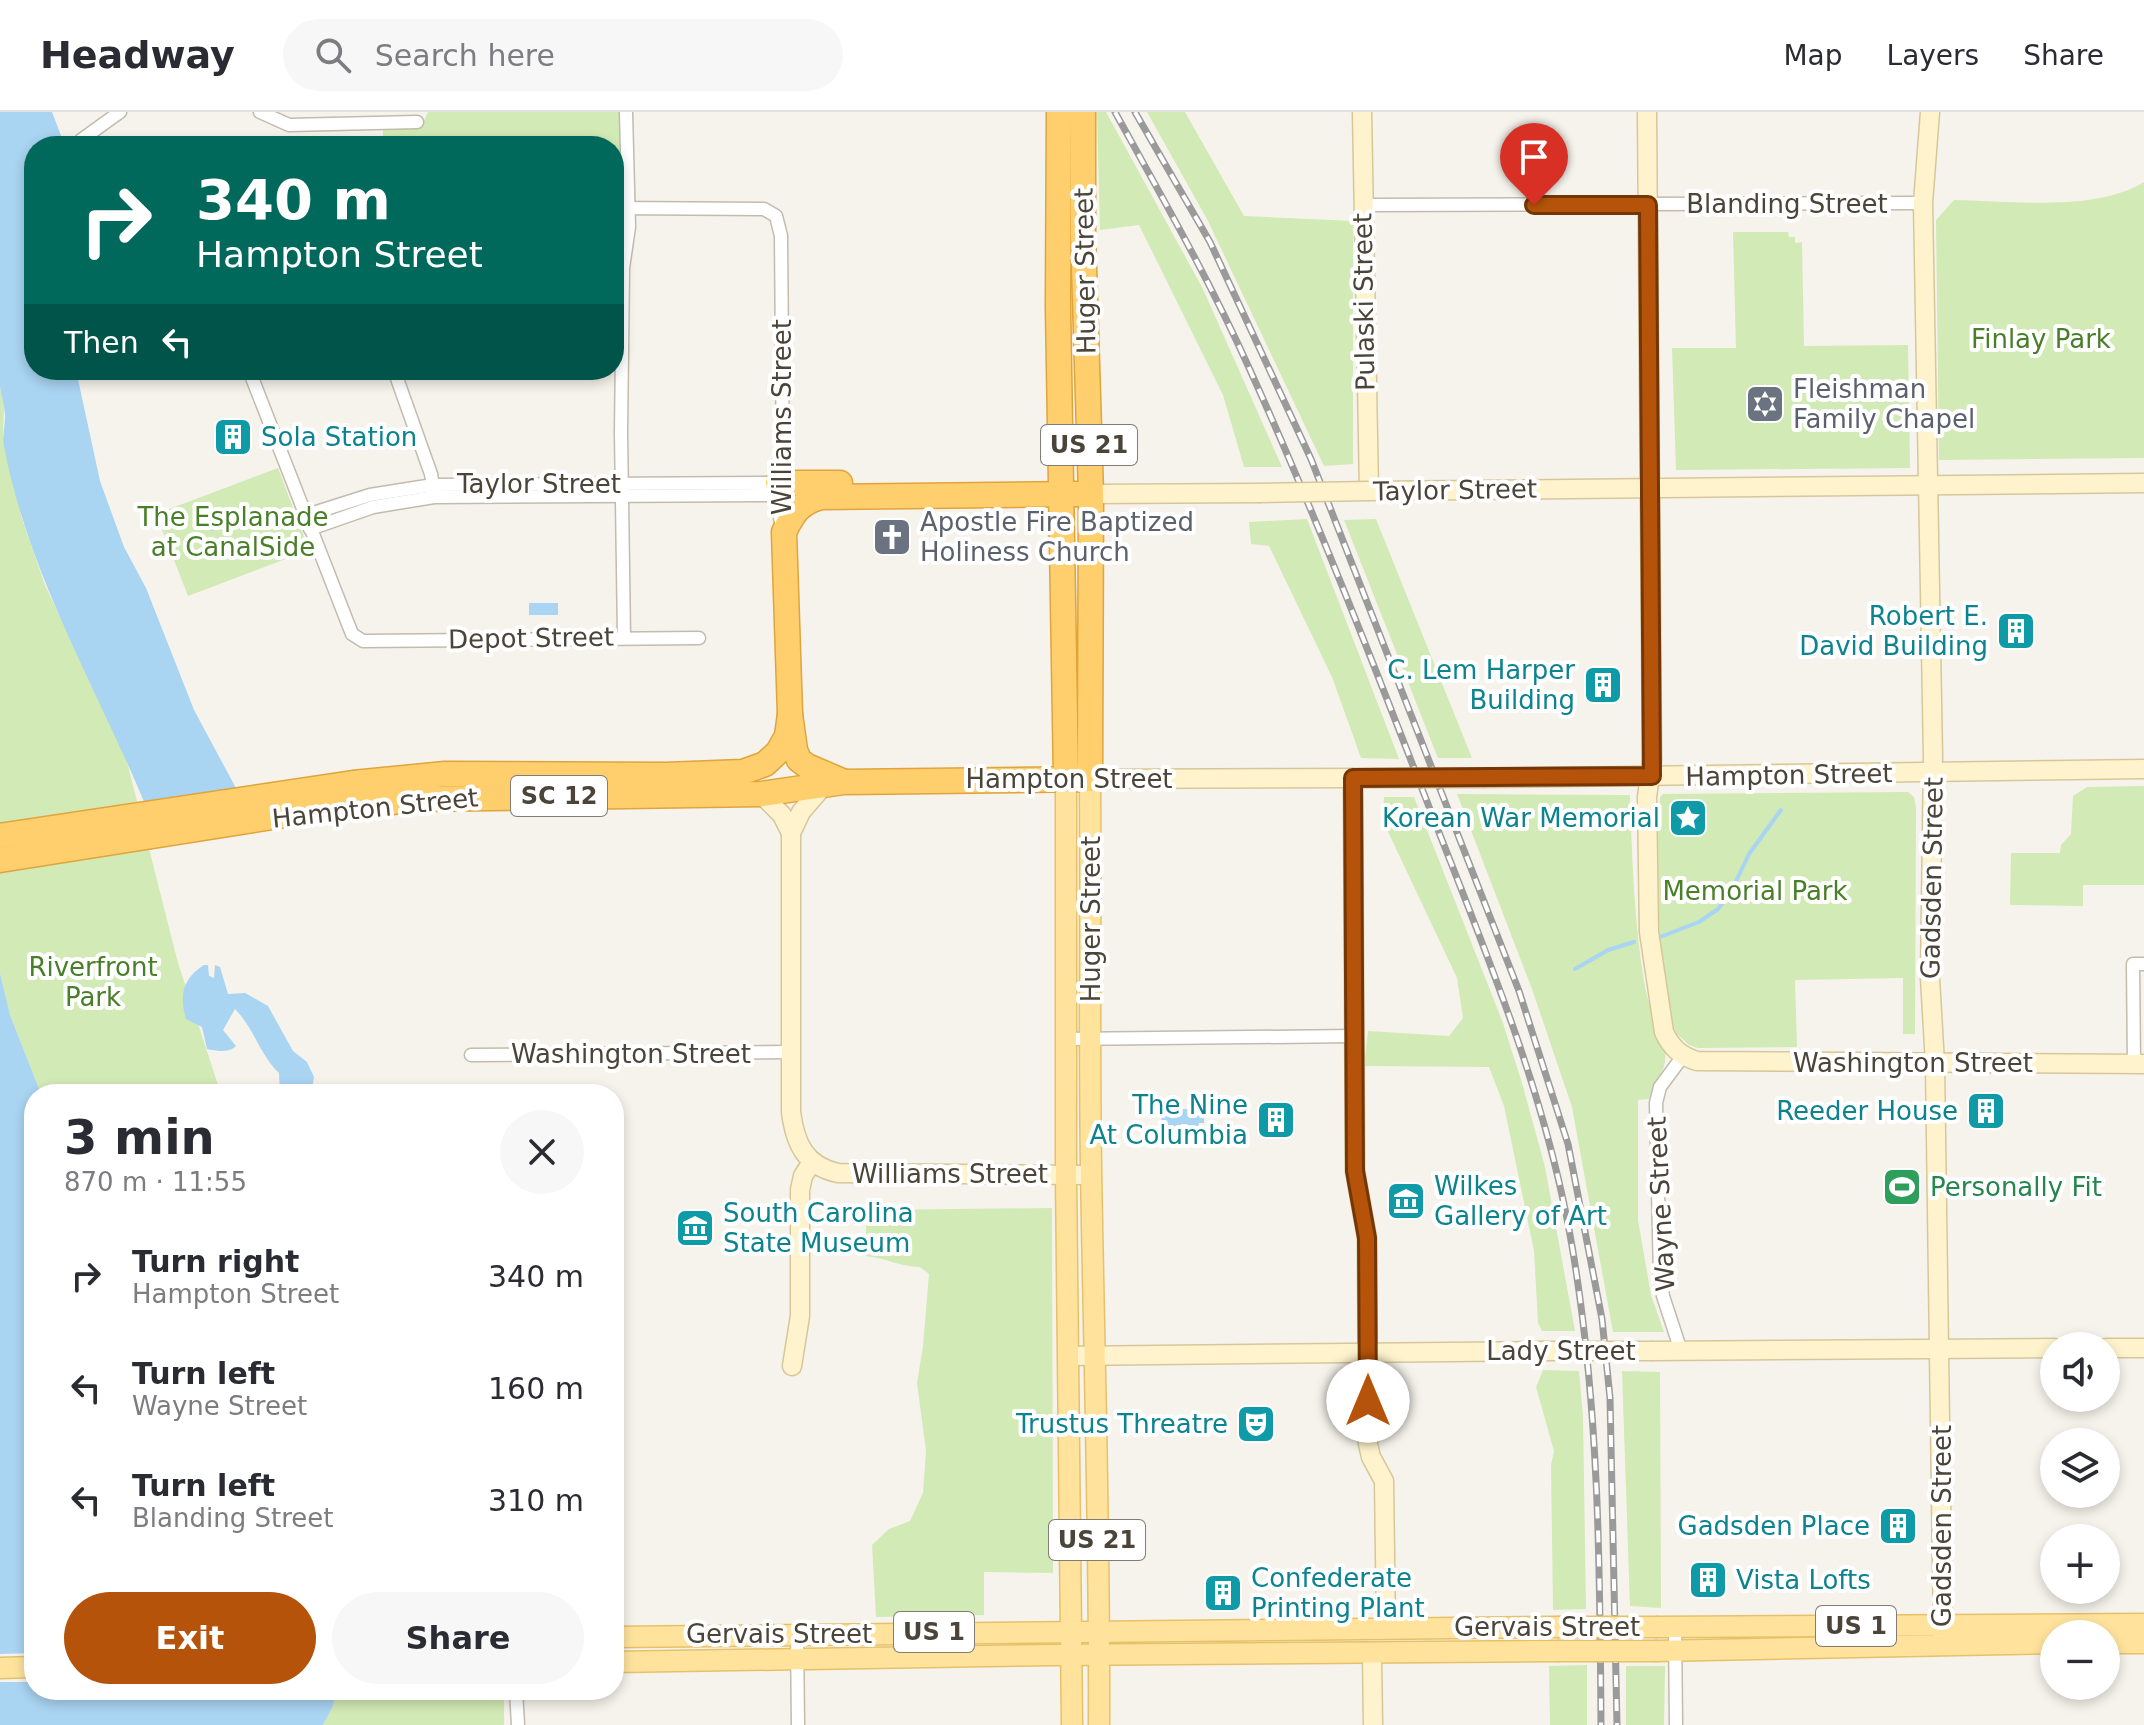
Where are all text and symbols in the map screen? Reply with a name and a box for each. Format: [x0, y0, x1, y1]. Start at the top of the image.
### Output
search box [283, 19, 843, 91]
text: Headway [40, 33, 235, 77]
icon: search [311, 33, 355, 77]
text: Search here [375, 38, 555, 73]
text: Map [1783, 39, 1843, 72]
text: Layers [1887, 39, 1979, 72]
text: Share [2023, 39, 2104, 72]
pin [1500, 123, 1568, 205]
icon: arrive [1512, 135, 1556, 179]
text: 340 m [196, 167, 391, 232]
icon: right [64, 168, 168, 272]
street label: Huger Street [1069, 188, 1101, 354]
street label: Blanding Street [1686, 189, 1888, 219]
street label: Pulaski Street [1347, 213, 1381, 391]
text: Hampton Street [196, 234, 483, 275]
street label: Williams Street [767, 319, 797, 515]
icon: left [155, 320, 199, 364]
park label: Finlay Park [1971, 324, 2111, 354]
text: Then [64, 325, 139, 360]
place label: Fleishman Family Chapel [1793, 374, 1975, 434]
synagogue icon: Fleishman Family Chapel [1744, 383, 1786, 425]
building icon: Sola Station [212, 416, 254, 458]
place label: Sola Station [261, 422, 417, 452]
road number: US 21 [1041, 425, 1137, 465]
street label: Taylor Street [456, 469, 621, 499]
street label: Taylor Street [1372, 474, 1537, 506]
park label: The Esplanade at CanalSide [136, 502, 329, 562]
place label: Apostle Fire Baptized Holiness Church [920, 507, 1194, 567]
church icon: Apostle Fire Baptized Holiness Church [871, 516, 913, 558]
place label: Robert E. David Building [1799, 601, 1988, 661]
building icon: Robert E. David Building [1995, 610, 2037, 652]
street label: Depot Street [448, 622, 614, 654]
place label: C. Lem Harper Building [1387, 655, 1575, 715]
building icon: C. Lem Harper Building [1582, 664, 1624, 706]
street label: Hampton Street [1685, 758, 1893, 792]
street label: Hampton Street [965, 764, 1173, 794]
road number: SC 12 [511, 776, 607, 816]
street label: Gadsden Street [1915, 777, 1949, 979]
street label: Hampton Street [270, 782, 480, 834]
place icon: Korean War Memorial [1667, 797, 1709, 839]
place label: Korean War Memorial [1382, 803, 1660, 833]
street label: Huger Street [1076, 836, 1106, 1002]
park label: Memorial Park [1662, 876, 1848, 906]
park label: Riverfront Park [28, 952, 158, 1012]
street label: Washington Street [511, 1039, 751, 1069]
street label: Washington Street [1793, 1048, 2033, 1078]
place label: The Nine At Columbia [1089, 1090, 1248, 1150]
building icon: Reeder House [1965, 1090, 2007, 1132]
place label: Reeder House [1776, 1096, 1958, 1126]
building icon: The Nine At Columbia [1255, 1099, 1297, 1141]
text: 3 min [64, 1109, 215, 1165]
button: close [500, 1110, 584, 1194]
street label: Wayne Street [1641, 1116, 1681, 1292]
street label: Williams Street [852, 1159, 1048, 1189]
sports icon: Personally Fit [1881, 1166, 1923, 1208]
text: 870 m · 11:55 [64, 1167, 247, 1197]
place label: Wilkes Gallery of Art [1434, 1171, 1607, 1231]
place label: Personally Fit [1930, 1172, 2102, 1202]
museum icon: Wilkes Gallery of Art [1385, 1180, 1427, 1222]
place label: South Carolina State Museum [723, 1198, 914, 1258]
museum icon: South Carolina State Museum [674, 1207, 716, 1249]
text: Turn right [132, 1244, 299, 1279]
icon: right [64, 1254, 108, 1298]
text: 340 m [488, 1259, 584, 1294]
text: Hampton Street [132, 1279, 339, 1309]
map controls [2040, 1332, 2120, 1700]
button: sound [2040, 1332, 2120, 1412]
street label: Lady Street [1486, 1336, 1636, 1366]
text: Turn left [132, 1356, 275, 1391]
position arrow [1326, 1359, 1410, 1443]
icon: left [64, 1366, 108, 1410]
text: 160 m [488, 1371, 584, 1406]
text: Wayne Street [132, 1391, 307, 1421]
theatre icon: Trustus Threatre [1235, 1403, 1277, 1445]
place label: Trustus Threatre [1015, 1409, 1228, 1439]
street label: Gadsden Street [1927, 1425, 1957, 1627]
button: layers [2040, 1428, 2120, 1508]
text: Turn left [132, 1468, 275, 1503]
icon: left [64, 1478, 108, 1522]
text: 310 m [488, 1483, 584, 1518]
text: Blanding Street [132, 1503, 333, 1533]
building icon: Gadsden Place [1877, 1505, 1919, 1547]
place label: Gadsden Place [1678, 1511, 1870, 1541]
road number: US 21 [1049, 1520, 1145, 1560]
button: + [2040, 1524, 2120, 1604]
building icon: Vista Lofts [1687, 1559, 1729, 1601]
place label: Confederate Printing Plant [1251, 1563, 1425, 1623]
place label: Vista Lofts [1736, 1565, 1871, 1595]
building icon: Confederate Printing Plant [1202, 1572, 1244, 1614]
button: Exit [64, 1592, 316, 1684]
button: Share [332, 1592, 584, 1684]
road number: US 1 [1816, 1606, 1896, 1646]
road number: US 1 [894, 1612, 974, 1652]
street label: Gervais Street [1454, 1612, 1640, 1642]
street label: Gervais Street [686, 1619, 872, 1649]
button: − [2040, 1620, 2120, 1700]

